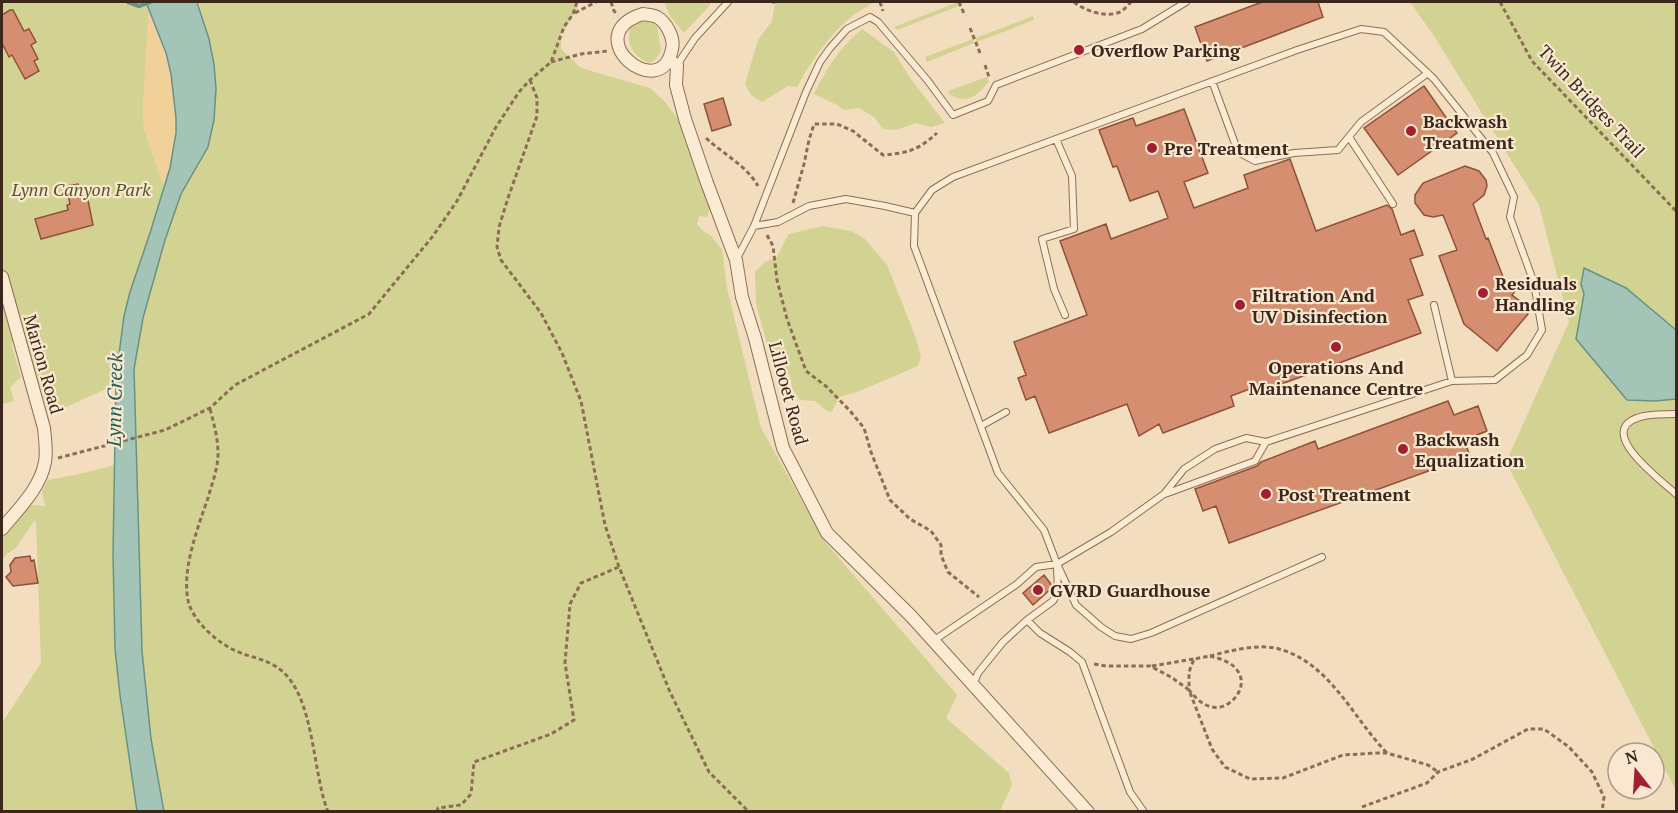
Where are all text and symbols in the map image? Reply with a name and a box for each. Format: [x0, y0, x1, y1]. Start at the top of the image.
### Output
place label: Overflow Parking [1091, 38, 1241, 62]
street label: Twin Bridges Trail [1533, 39, 1651, 163]
marker: Overflow Parking [1072, 43, 1086, 57]
place label: Backwash Treatment [1423, 109, 1514, 154]
marker: Backwash Treatment [1404, 124, 1418, 138]
place label: Pre Treatment [1164, 136, 1289, 160]
marker: Pre Treatment [1145, 141, 1159, 155]
park label: Lynn Canyon Park [10, 177, 151, 201]
place label: Residuals Handling [1495, 271, 1577, 316]
place label: Filtration And UV Disinfection [1252, 283, 1388, 328]
marker: Residuals Handling [1476, 286, 1490, 300]
marker: Filtration And UV Disinfection [1233, 298, 1247, 312]
street label: Marion Road [18, 312, 70, 416]
street label: Lillooet Road [764, 339, 814, 447]
marker: Operations And Maintenance Centre [1329, 340, 1343, 354]
water label: Lynn Creek [100, 352, 128, 448]
place label: Operations And Maintenance Centre [1249, 355, 1424, 400]
place label: Backwash Equalization [1415, 427, 1525, 472]
marker: Backwash Equalization [1396, 442, 1410, 456]
place label: Post Treatment [1278, 482, 1411, 506]
marker: Post Treatment [1259, 487, 1273, 501]
place label: GVRD Guardhouse [1050, 578, 1211, 602]
marker: GVRD Guardhouse [1031, 583, 1045, 597]
north arrow [1606, 741, 1666, 801]
text: N [1623, 744, 1641, 769]

